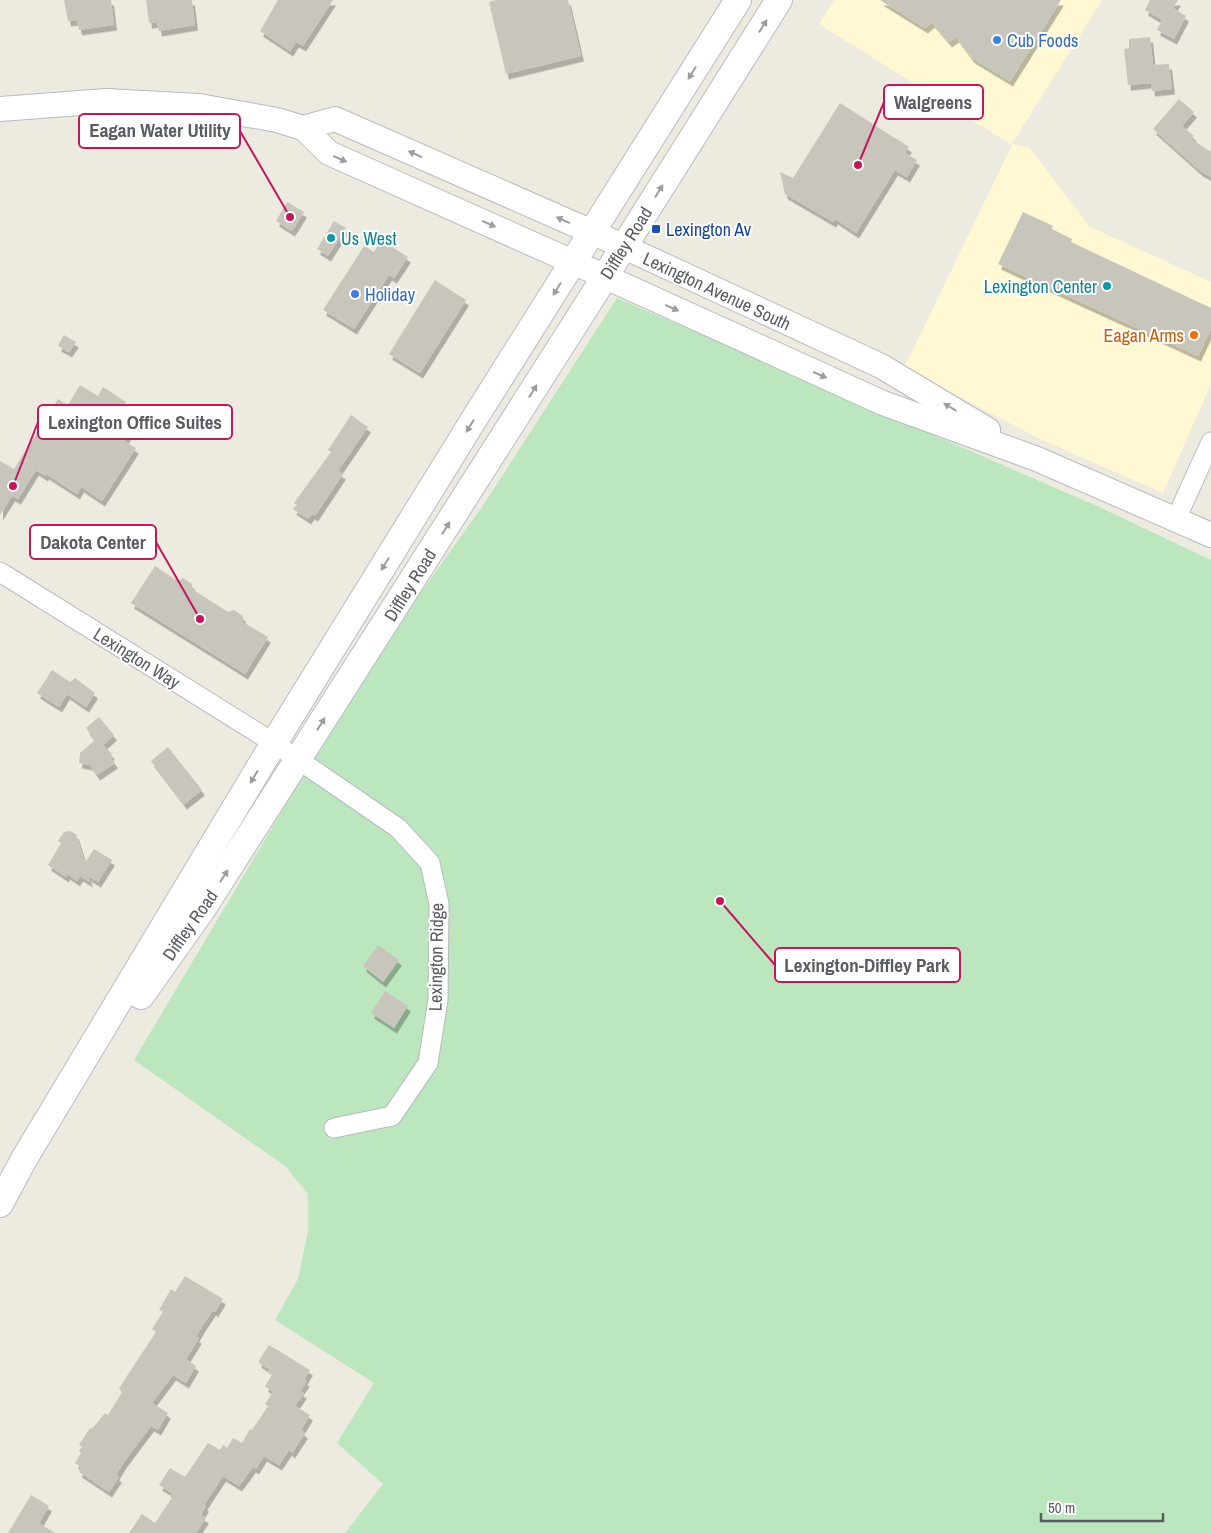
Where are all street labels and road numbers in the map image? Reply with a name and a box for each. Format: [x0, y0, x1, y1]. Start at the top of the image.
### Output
street label: Diffley Road [594, 202, 658, 284]
street label: Lexington Avenue South [639, 246, 795, 336]
street label: Diffley Road [378, 544, 442, 626]
street label: Lexington Way [89, 621, 186, 695]
street label: Diffley Road [157, 885, 223, 965]
street label: Lexington Ridge [423, 903, 449, 1011]

